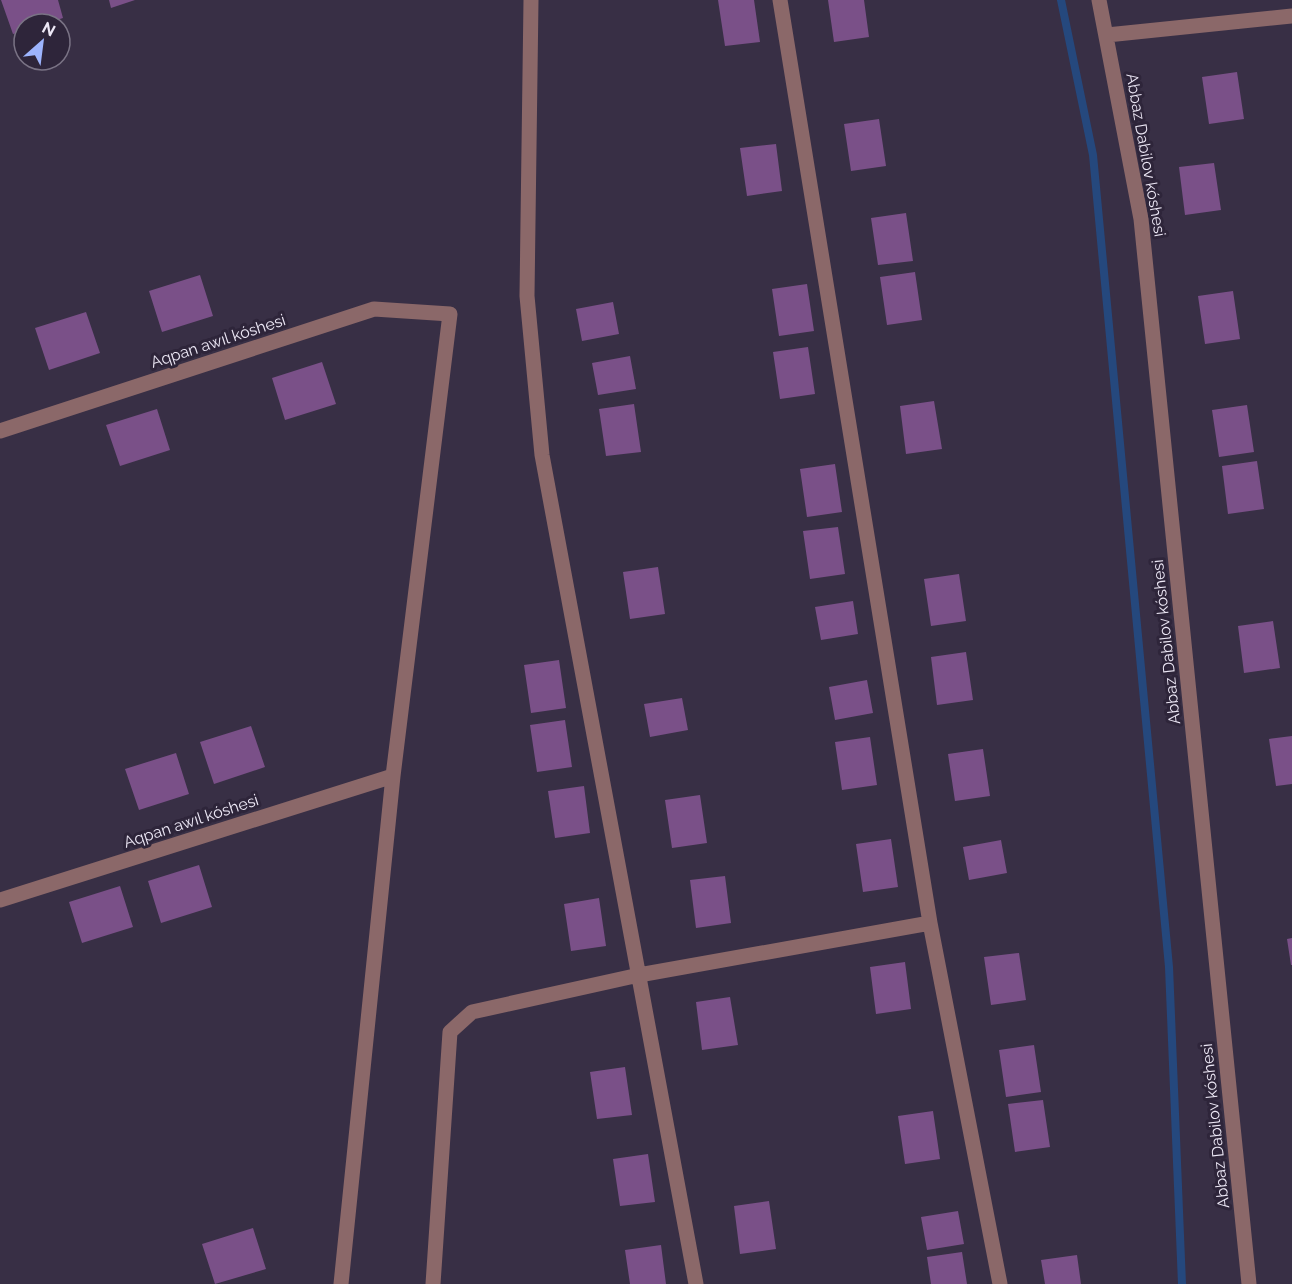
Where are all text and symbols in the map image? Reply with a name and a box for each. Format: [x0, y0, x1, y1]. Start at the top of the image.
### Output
north arrow [12, 12, 72, 72]
text: N [39, 18, 59, 40]
street label: Abbaz Dabilov kóshesi [1122, 72, 1170, 238]
street label: Aqpan awıl kóshesi [148, 310, 288, 372]
street label: Abbaz Dabilov kóshesi [1148, 559, 1184, 725]
street label: Aqpan awıl kóshesi [121, 790, 261, 852]
street label: Abbaz Dabilov kóshesi [1197, 1043, 1233, 1209]

